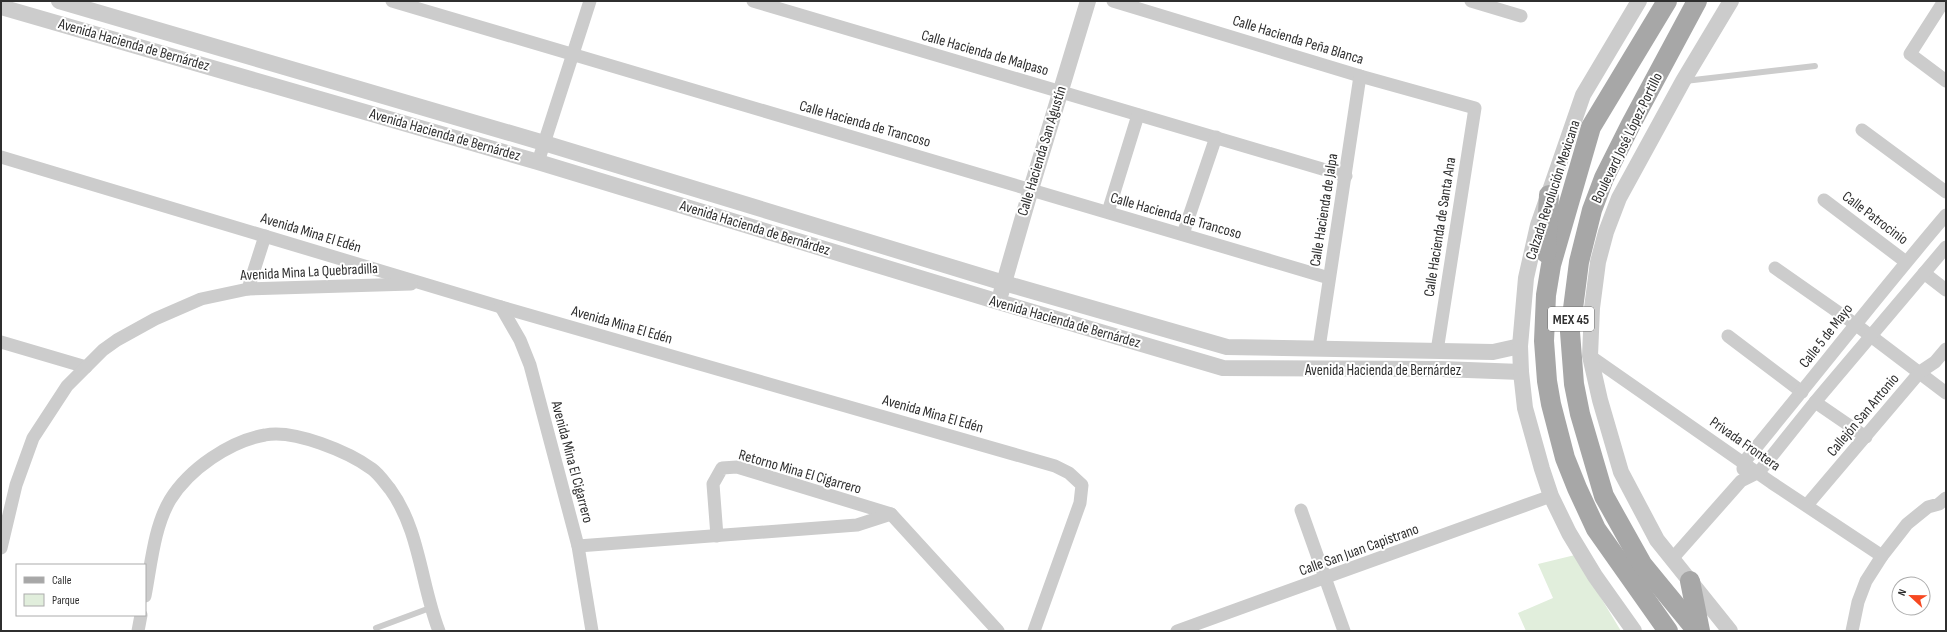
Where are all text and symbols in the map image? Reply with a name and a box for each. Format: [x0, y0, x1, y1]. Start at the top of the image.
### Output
street label: Calle Hacienda Peña Blanca [1230, 11, 1366, 69]
street label: Avenida Hacienda de Bernárdez [55, 14, 212, 76]
street label: Calle Hacienda de Malpaso [919, 26, 1051, 80]
street label: Boulevard José López Portillo [1587, 70, 1667, 206]
street label: Calle Hacienda San Agustín [1013, 84, 1071, 218]
street label: Calle Hacienda de Trancoso [797, 96, 933, 152]
street label: Avenida Hacienda de Bernárdez [366, 104, 523, 166]
street label: Calzada Revolución Mexicana [1521, 118, 1585, 262]
street label: Calle Hacienda de Jalpa [1306, 152, 1342, 268]
street label: Calle Hacienda de Santa Ana [1420, 156, 1460, 298]
street label: Calle Patrocinio [1838, 187, 1912, 249]
street label: Calle Hacienda de Trancoso [1108, 188, 1244, 244]
street label: Avenida Hacienda de Bernárdez [677, 196, 833, 260]
street label: Avenida Mina El Edén [258, 208, 364, 257]
street label: Avenida Mina La Quebradilla [239, 259, 378, 285]
street label: Avenida Hacienda de Bernárdez [986, 291, 1143, 353]
street label: Calle 5 de Mayo [1795, 300, 1857, 372]
street label: Avenida Mina El Edén [568, 301, 675, 348]
road number: MEX 45 [1548, 307, 1594, 331]
street label: Avenida Hacienda de Bernárdez [1304, 361, 1462, 380]
street label: Callejón San Antonio [1823, 370, 1903, 460]
street label: Avenida Mina El Edén [879, 390, 986, 437]
street label: Avenida Mina El Cigarrero [546, 398, 597, 525]
street label: Privada Frontera [1706, 413, 1784, 475]
street label: Retorno Mina El Cigarrero [736, 445, 864, 499]
street label: Calle San Juan Capistrano [1297, 520, 1421, 580]
legend [16, 564, 146, 616]
text: Calle [52, 573, 72, 588]
north arrow [1891, 576, 1931, 616]
text: N [1895, 587, 1909, 598]
text: Parque [52, 593, 80, 608]

